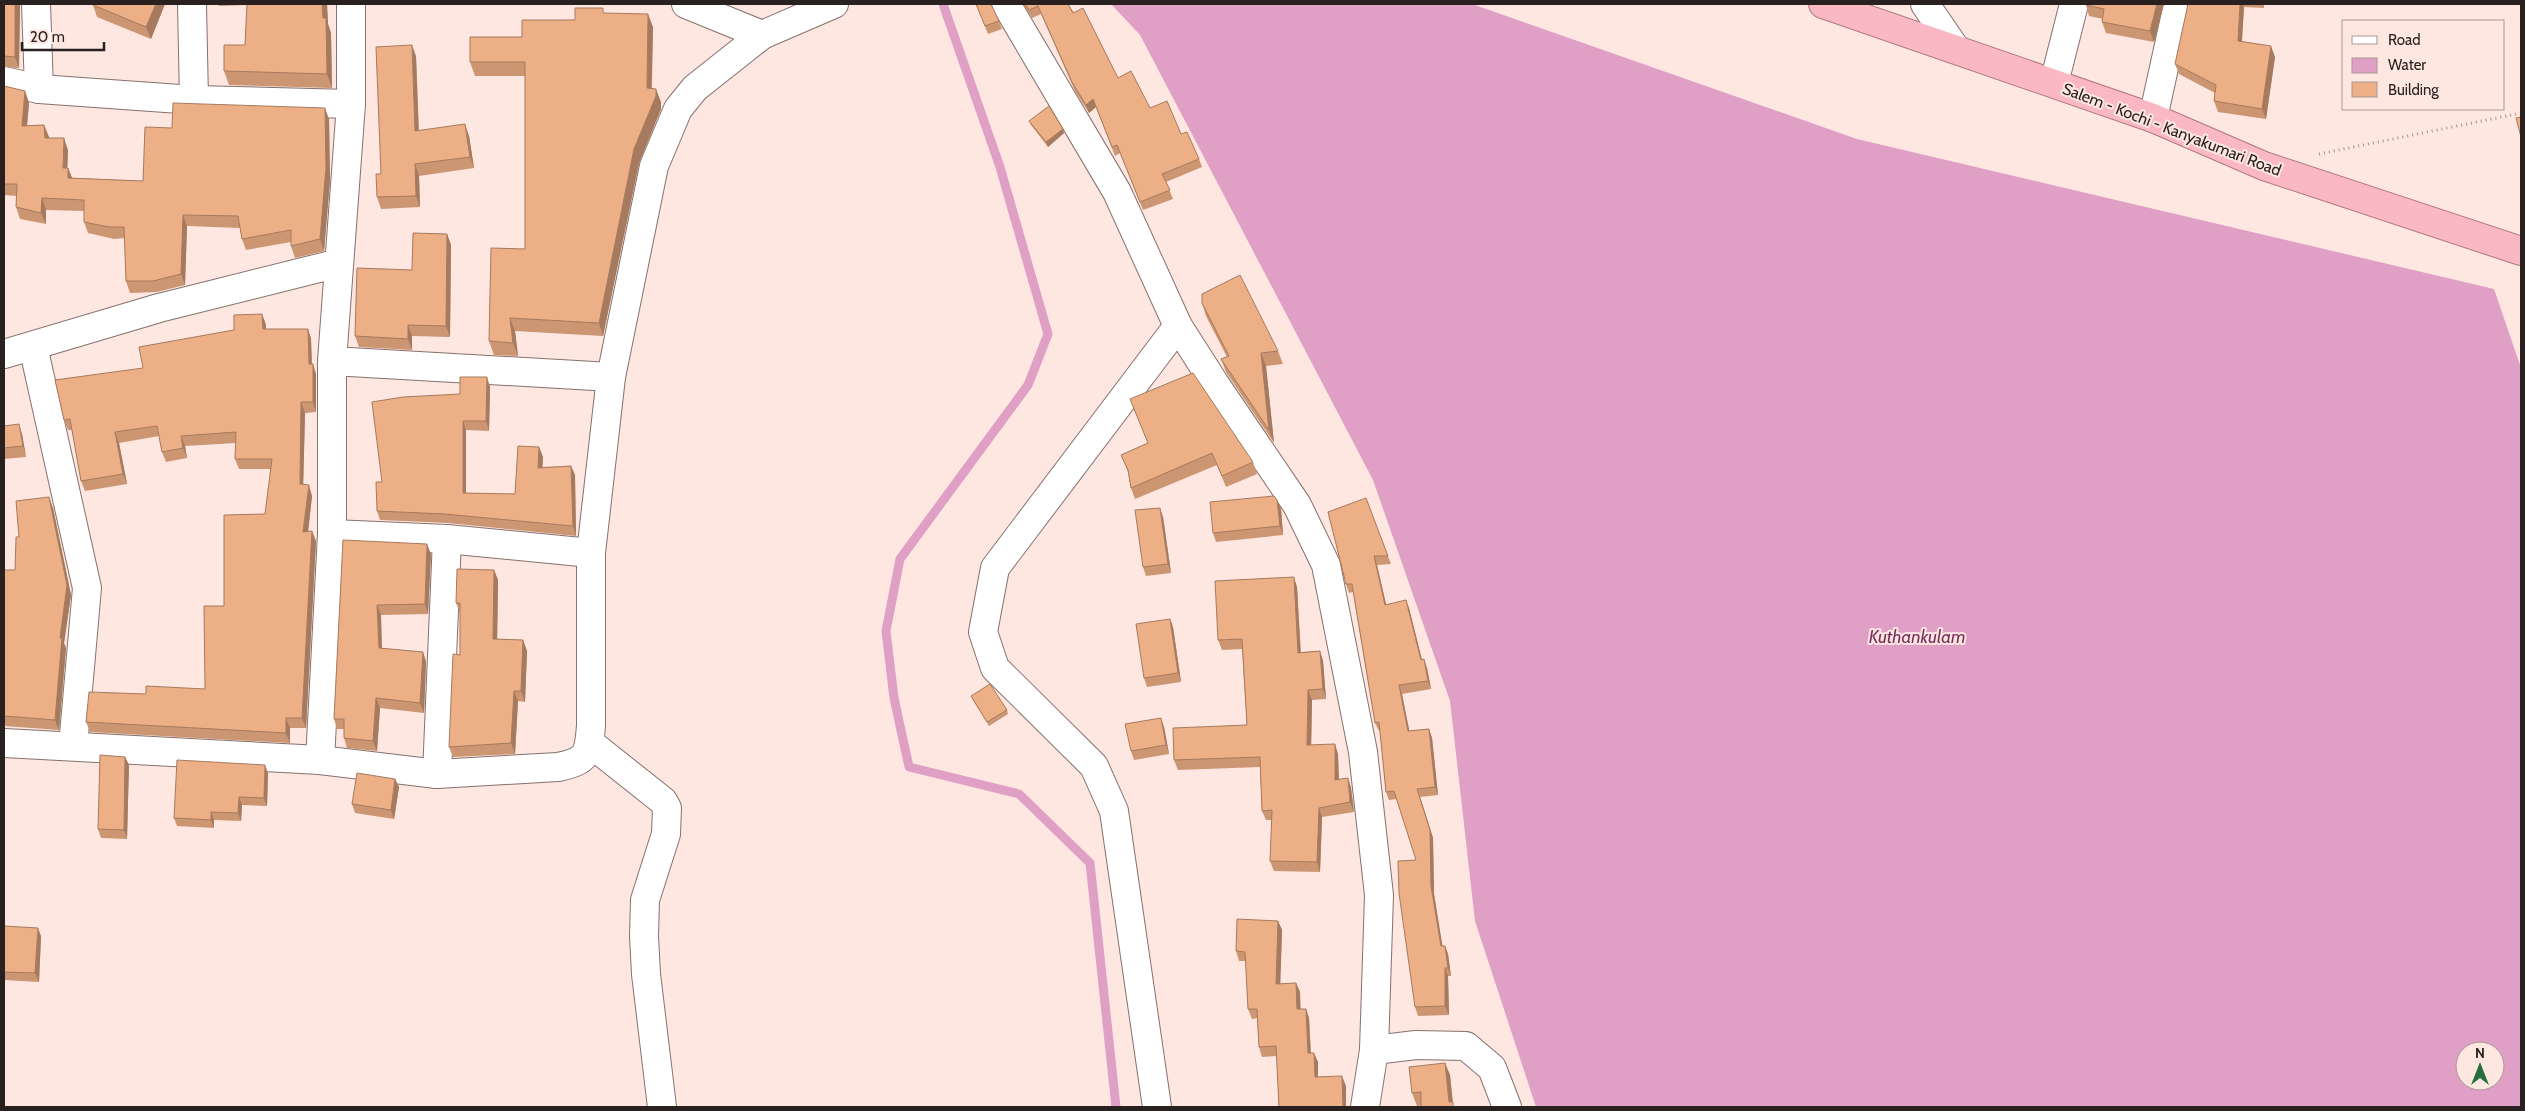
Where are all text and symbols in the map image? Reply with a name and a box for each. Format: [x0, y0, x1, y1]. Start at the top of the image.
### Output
scale bar [22, 20, 105, 52]
legend [2342, 20, 2505, 110]
text: 20 m [30, 28, 65, 46]
text: Road [2388, 31, 2421, 49]
text: Water [2388, 56, 2426, 74]
street label: Salem - Kochi - Kanyakumari Road [2060, 79, 2284, 180]
text: Building [2388, 81, 2439, 99]
water label: Kuthankulam [1869, 626, 1965, 648]
north arrow [2455, 1041, 2505, 1091]
text: N [2475, 1044, 2485, 1062]

